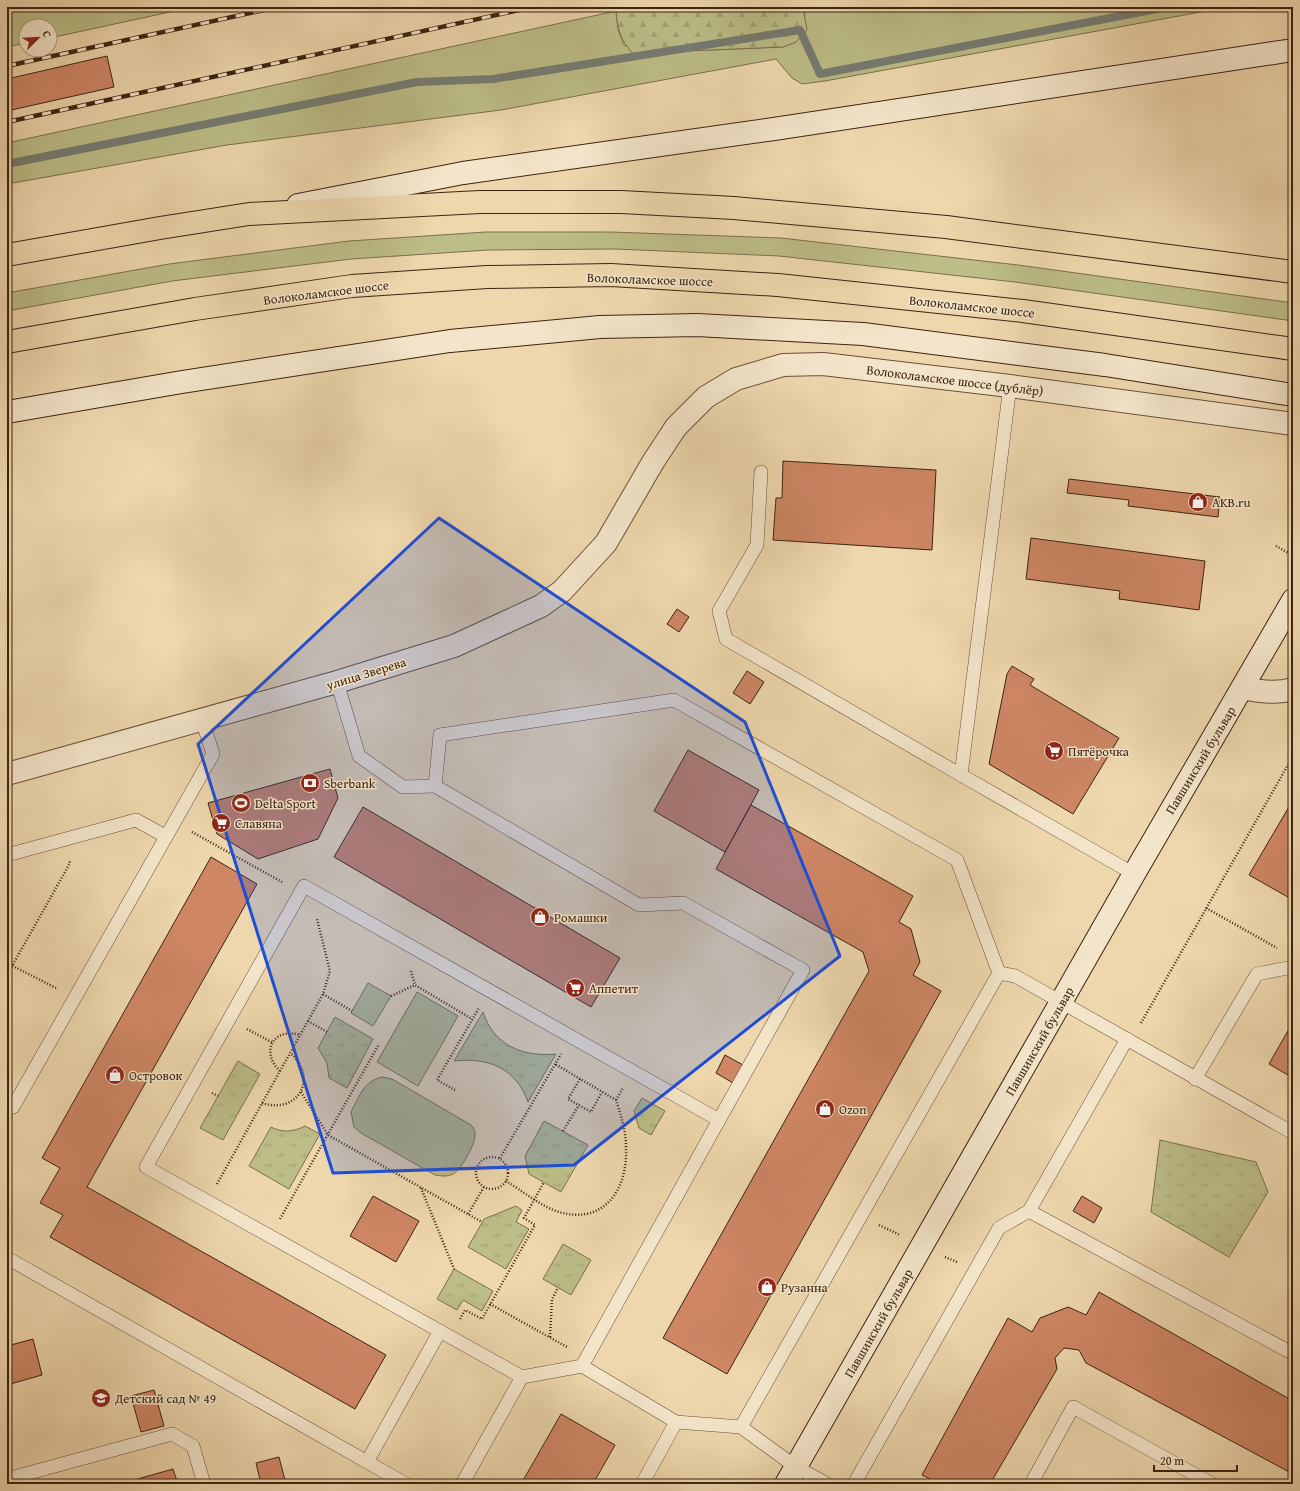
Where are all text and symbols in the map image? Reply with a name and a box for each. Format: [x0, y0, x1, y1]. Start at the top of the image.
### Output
north arrow [18, 18, 58, 58]
text: С [39, 28, 56, 40]
street label: Волоколамское шоссе [587, 268, 713, 291]
street label: Волоколамское шоссе [262, 275, 390, 310]
street label: Волоколамское шоссе [908, 290, 1036, 323]
street label: Волоколамское шоссе (дублёр) [865, 360, 1044, 401]
shop icon: AKB.ru [1187, 491, 1209, 513]
place label: AKB.ru [1212, 493, 1251, 512]
street label: улица Зверева [323, 652, 409, 695]
street label: Павшинский бульвар [1161, 703, 1240, 818]
supermarket icon: Пятёрочка [1043, 740, 1065, 762]
place label: Пятёрочка [1068, 742, 1130, 761]
bank icon: Sberbank [299, 772, 321, 794]
place label: Sberbank [324, 774, 376, 793]
sports icon: Delta Sport [230, 792, 252, 814]
place label: Delta Sport [255, 794, 317, 813]
supermarket icon: Славяна [210, 812, 232, 834]
place label: Славяна [235, 814, 283, 833]
shop icon: Ромашки [529, 906, 551, 928]
place label: Ромашки [554, 908, 608, 927]
supermarket icon: Аппетит [564, 977, 586, 999]
place label: Аппетит [589, 979, 639, 998]
street label: Павшинский бульвар [1000, 983, 1078, 1099]
shop icon: Островок [104, 1064, 126, 1086]
place label: Островок [129, 1066, 183, 1085]
shop icon: Ozon [814, 1098, 836, 1120]
place label: Ozon [839, 1100, 867, 1119]
street label: Павшинский бульвар [839, 1265, 917, 1381]
shop icon: Рузанна [756, 1276, 778, 1298]
place label: Рузанна [781, 1278, 829, 1297]
school or university icon: Детский сад № 49 [90, 1387, 112, 1409]
place label: Детский сад № 49 [114, 1389, 216, 1408]
scale bar [1154, 1447, 1237, 1473]
text: 20 m [1160, 1452, 1184, 1469]

